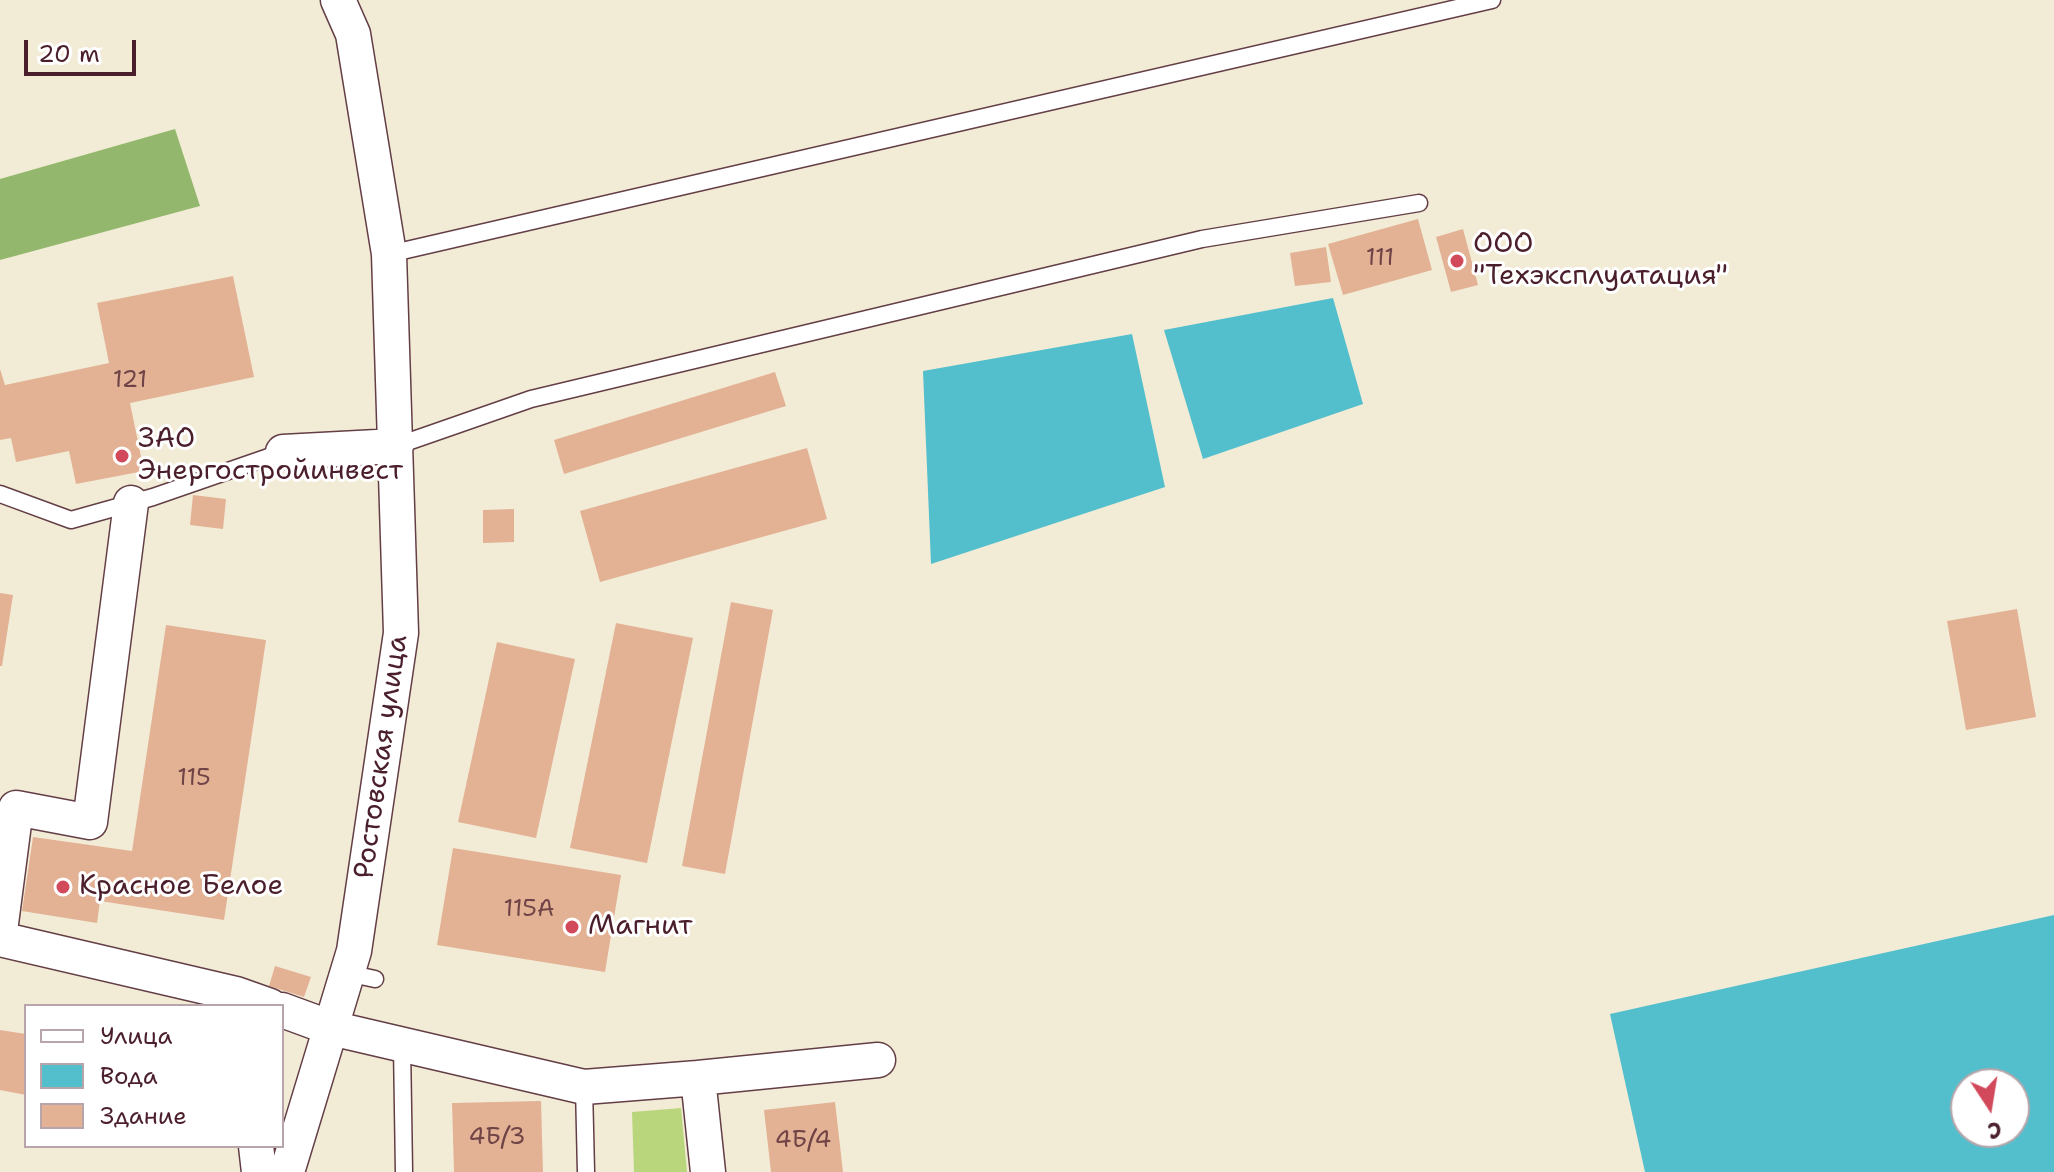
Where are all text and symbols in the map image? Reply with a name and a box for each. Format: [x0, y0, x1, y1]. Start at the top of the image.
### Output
scale bar [28, 24, 140, 74]
text: 20 m [38, 38, 100, 70]
place label: ООО "Техэксплуатация" [1473, 228, 1728, 294]
house number: 111 [1366, 245, 1394, 273]
marker: ООО "Техэксплуатация" [1448, 252, 1466, 270]
house number: 121 [113, 367, 147, 395]
place label: ЗАО Энергостройинвест [138, 423, 403, 489]
marker: ЗАО Энергостройинвест [113, 447, 131, 465]
street label: Ростовская улица [348, 633, 416, 881]
house number: 115 [177, 765, 211, 793]
place label: Красное Белое [79, 870, 283, 904]
marker: Красное Белое [54, 878, 72, 896]
house number: 115А [504, 896, 554, 924]
place label: Магнит [588, 910, 692, 944]
marker: Магнит [563, 918, 581, 936]
legend [24, 1004, 284, 1148]
text: Улица [100, 1020, 173, 1052]
text: Вода [100, 1060, 158, 1092]
north arrow [1950, 1068, 2030, 1148]
text: Здание [100, 1100, 187, 1132]
text: С [1985, 1114, 2004, 1146]
house number: 4Б/3 [468, 1124, 526, 1152]
house number: 4Б/4 [775, 1127, 831, 1155]

